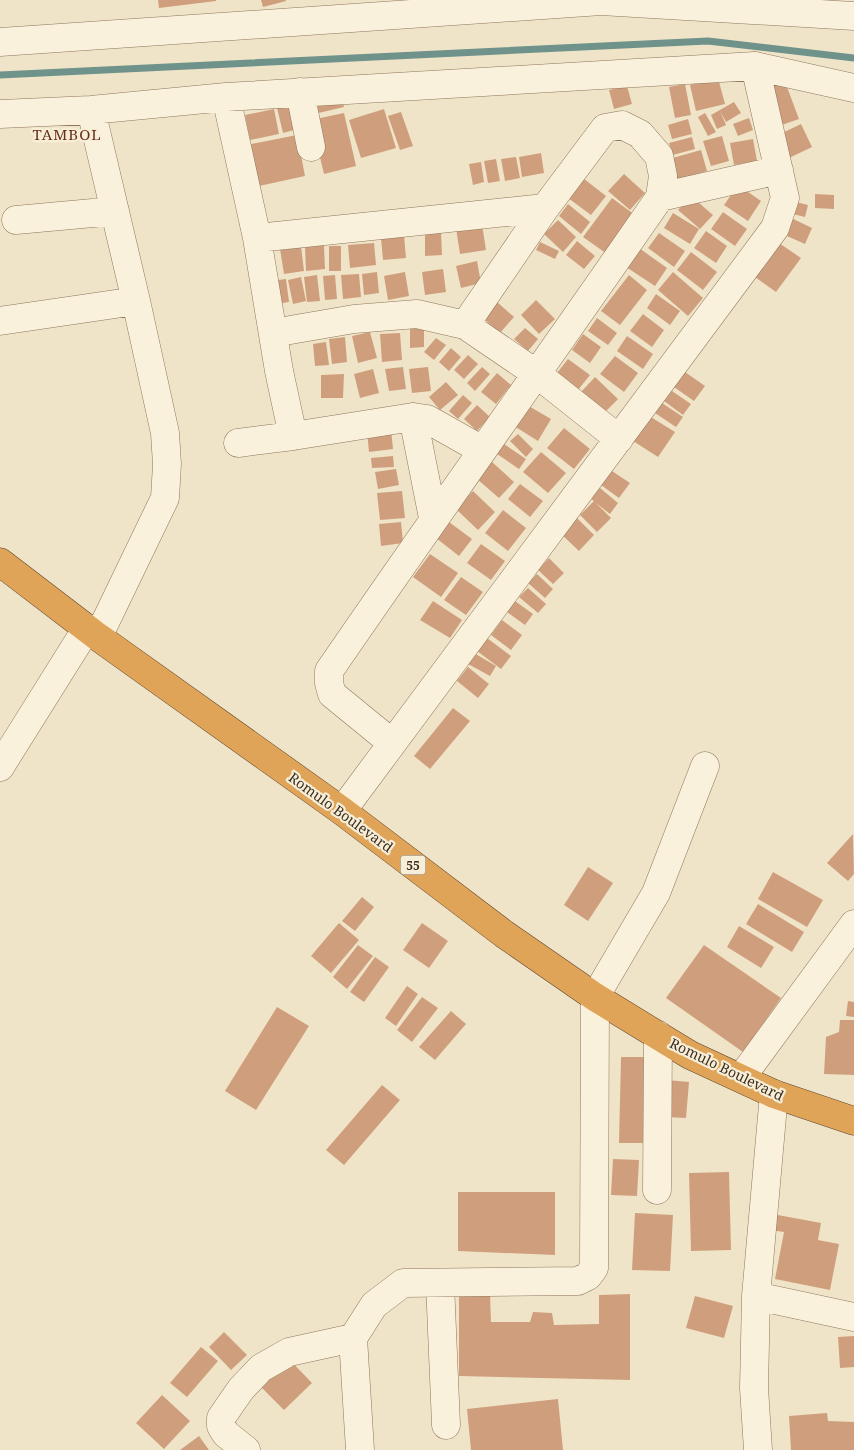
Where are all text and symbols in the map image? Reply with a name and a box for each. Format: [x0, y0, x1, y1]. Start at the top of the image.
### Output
district label: TAMBOL [32, 124, 102, 144]
street label: Romulo Boulevard [285, 768, 397, 857]
road number: 55 [400, 856, 426, 874]
street label: Romulo Boulevard [667, 1033, 788, 1105]

